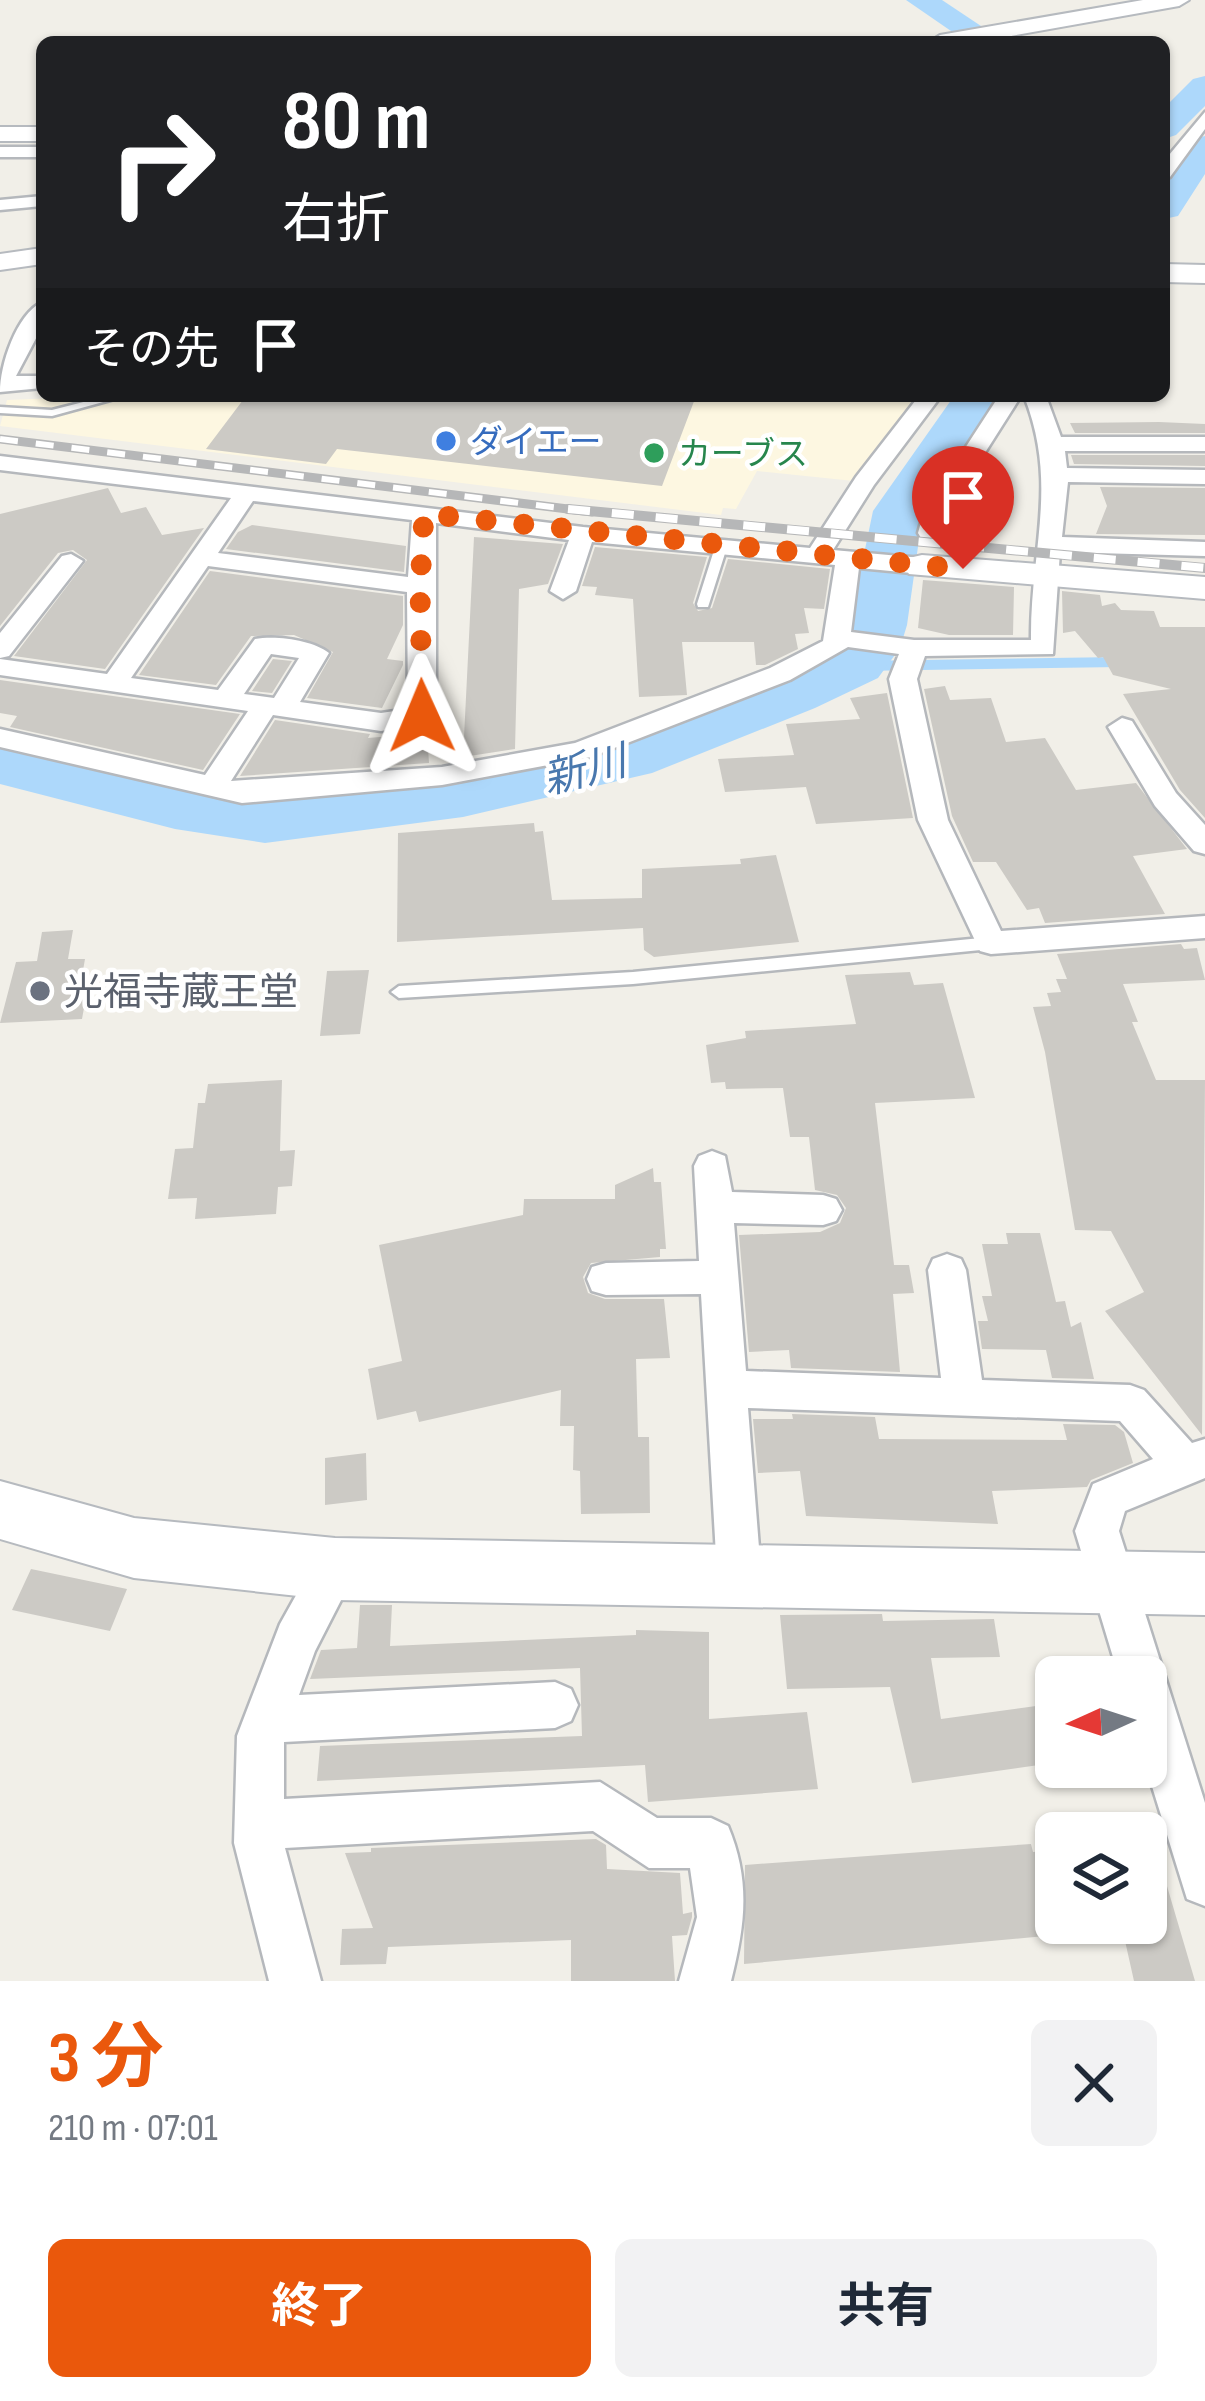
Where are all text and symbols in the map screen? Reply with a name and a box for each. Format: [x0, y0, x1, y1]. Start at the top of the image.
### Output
text: 80 m [282, 72, 430, 173]
icon: right [84, 84, 240, 240]
text: 右折 [282, 188, 390, 253]
icon: arrive [243, 312, 309, 378]
text: その先 [84, 323, 219, 378]
place label: ダイエー [470, 423, 602, 463]
marker: ダイエー [433, 428, 459, 454]
place label: カーブス [678, 435, 808, 475]
marker: カーブス [641, 440, 667, 466]
pin [912, 446, 1014, 569]
icon: arrive [930, 464, 996, 530]
position arrow [359, 653, 485, 779]
water label: 新川 [538, 736, 635, 806]
place label: 光福寺蔵王堂 [64, 970, 298, 1017]
marker: 光福寺蔵王堂 [27, 978, 53, 1004]
north arrow [1035, 1656, 1167, 1788]
map controls [1035, 1656, 1167, 1944]
button: layers [1035, 1812, 1167, 1944]
text: 3 分 [48, 2016, 164, 2103]
button: close [1031, 2020, 1157, 2146]
text: 210 m · 07:01 [48, 2105, 218, 2152]
button: 終了 [48, 2239, 591, 2377]
button: 共有 [615, 2239, 1157, 2377]

